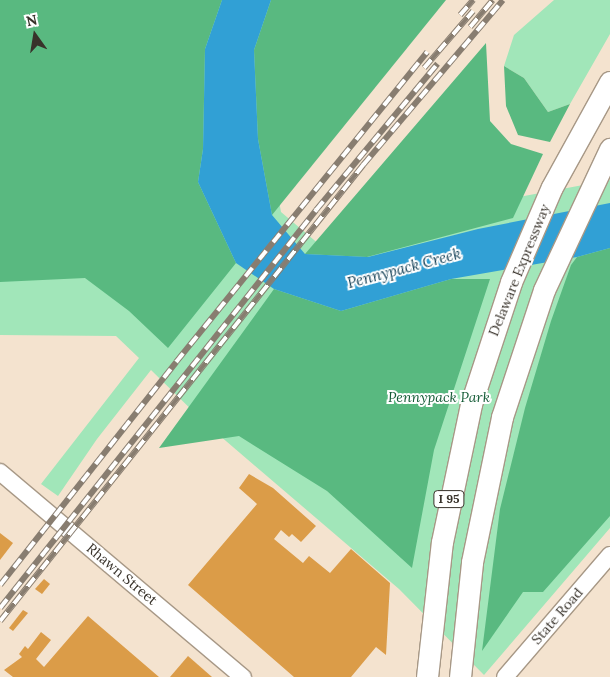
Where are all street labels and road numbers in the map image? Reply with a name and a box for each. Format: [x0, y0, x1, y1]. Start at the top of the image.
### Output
street label: Delaware Expressway [485, 202, 553, 338]
road number: I 95 [433, 489, 465, 508]
street label: Rhawn Street [83, 540, 161, 608]
street label: State Road [528, 584, 586, 648]

